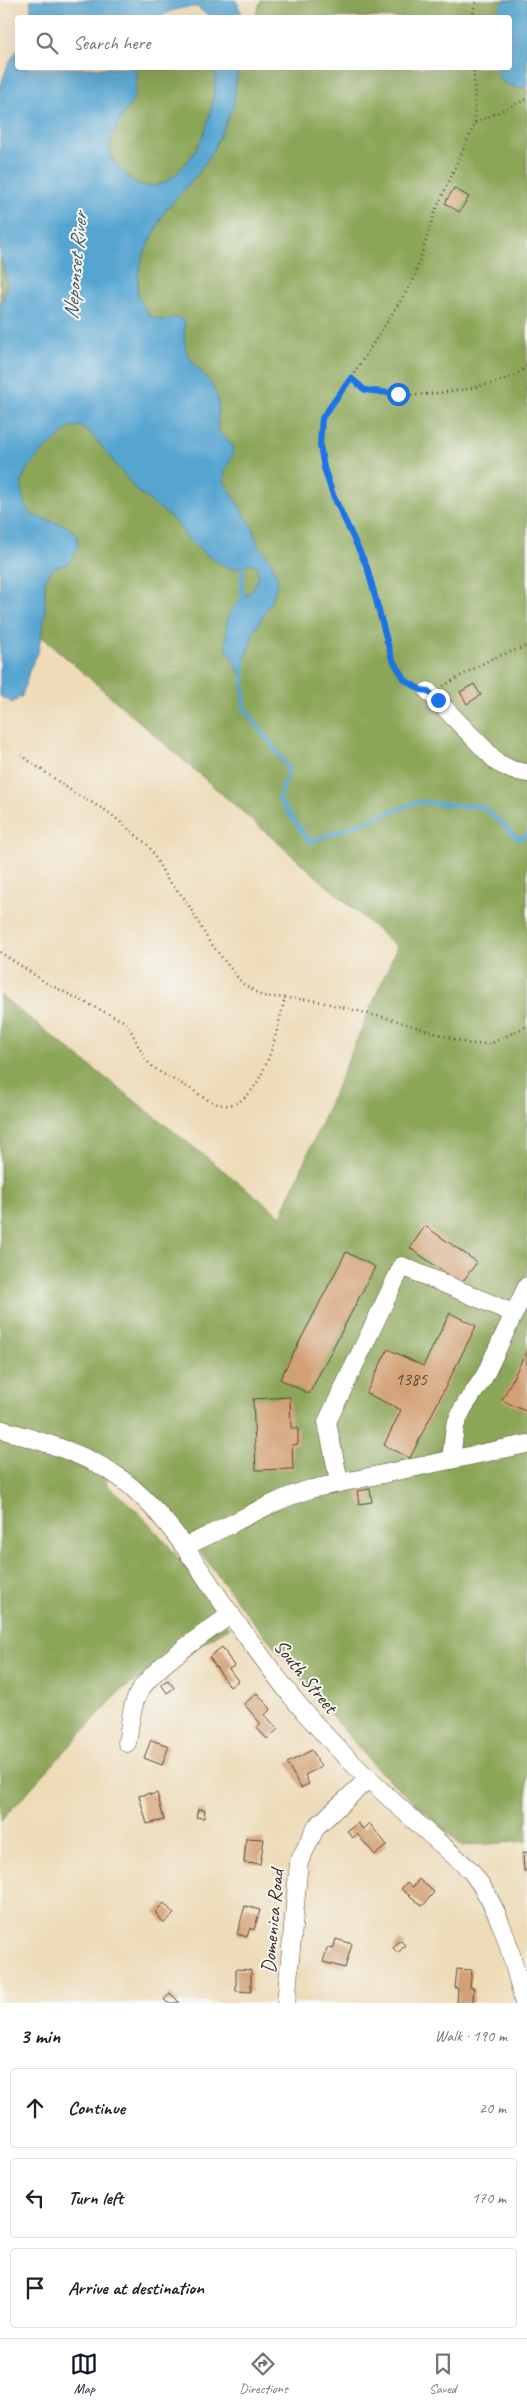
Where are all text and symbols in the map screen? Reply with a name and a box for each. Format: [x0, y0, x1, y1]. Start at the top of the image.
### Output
search box [15, 15, 512, 70]
icon: search [33, 29, 61, 57]
text: Search here [73, 31, 150, 55]
water label: Neponset River [57, 208, 93, 320]
route start [387, 383, 410, 406]
route end [427, 689, 450, 712]
house number: 1385 [395, 1368, 428, 1390]
street label: South Street [268, 1634, 344, 1720]
street label: Domenica Road [256, 1865, 290, 1974]
text: 3 min [20, 2023, 60, 2049]
text: Walk · 190 m [435, 2026, 507, 2046]
icon: ahead [21, 2094, 49, 2122]
text: Continue [68, 2096, 125, 2120]
text: 20 m [479, 2098, 506, 2118]
icon: left [21, 2184, 49, 2212]
text: Turn left [68, 2186, 123, 2210]
text: 170 m [472, 2188, 506, 2208]
icon: arrive [21, 2274, 49, 2302]
text: Arrive at destination [68, 2276, 204, 2300]
tab: Map [70, 2350, 98, 2397]
tab: Directions [239, 2350, 288, 2397]
tab: Saved [429, 2350, 457, 2397]

